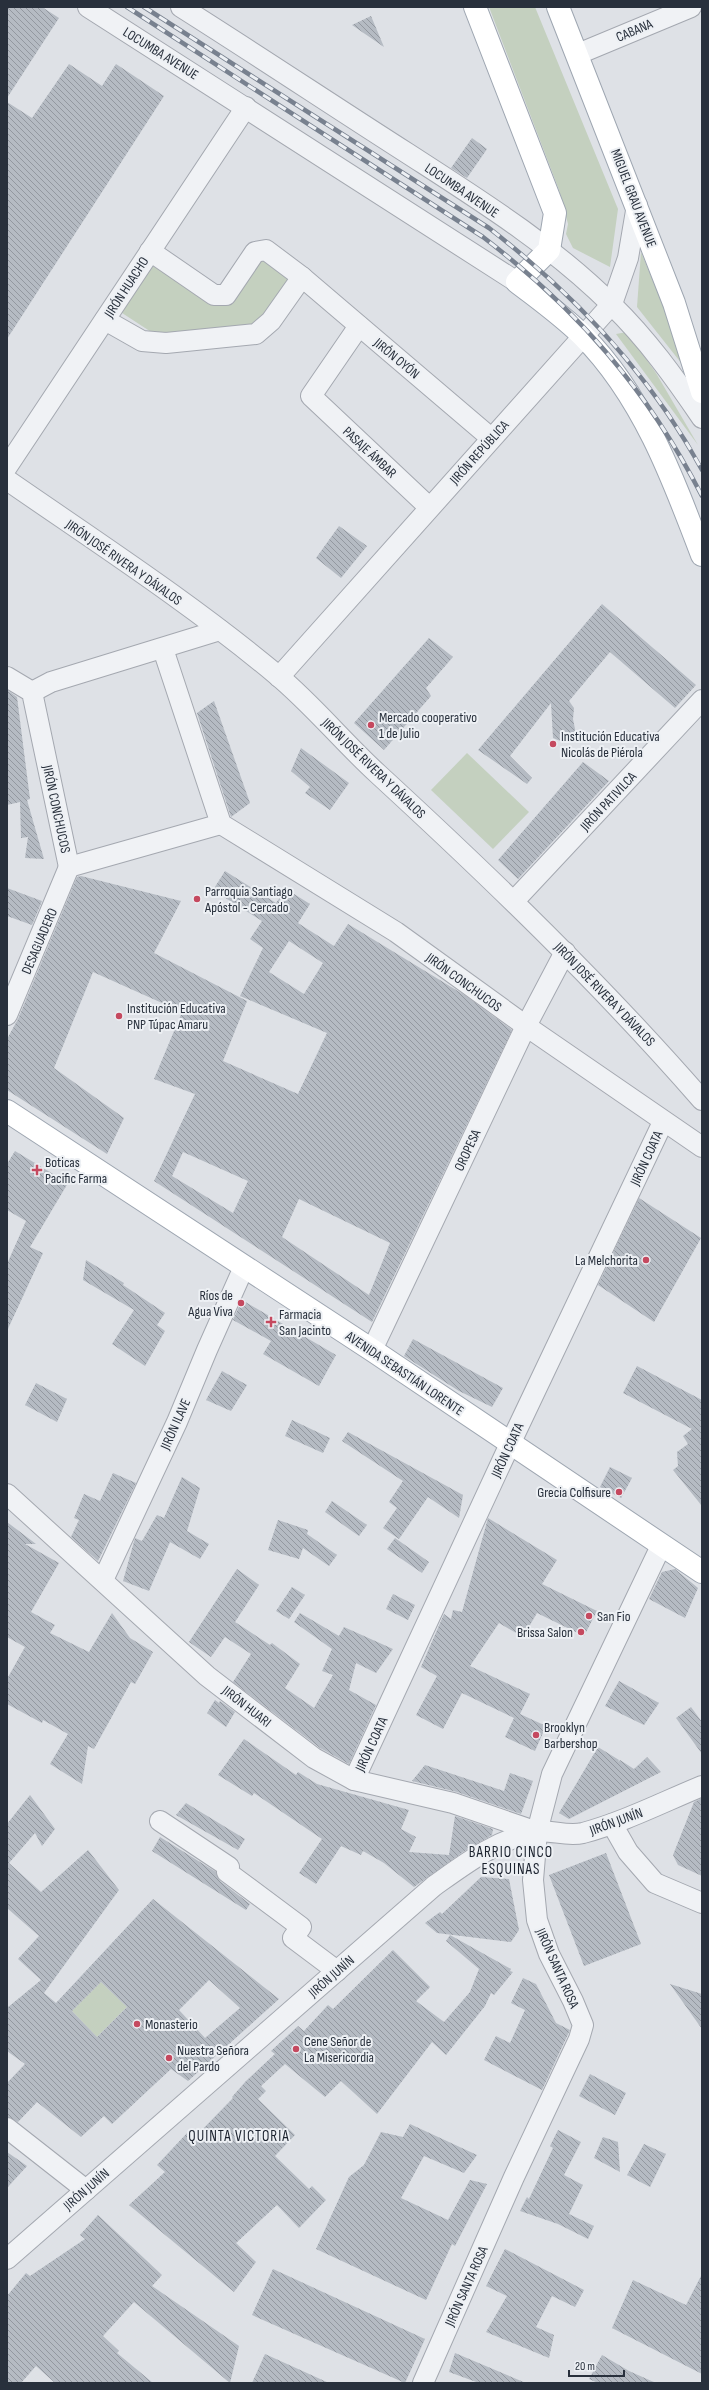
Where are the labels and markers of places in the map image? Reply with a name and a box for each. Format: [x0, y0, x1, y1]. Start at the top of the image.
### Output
place label: Mercado cooperativo 1 de Julio [379, 709, 477, 742]
marker: Mercado cooperativo 1 de Julio [366, 720, 376, 730]
place label: Institución Educativa Nicolás de Piérola [561, 728, 660, 761]
marker: Institución Educativa Nicolás de Piérola [548, 739, 558, 749]
place label: Parroquia Santiago Apóstol - Cercado [204, 883, 293, 916]
marker: Parroquia Santiago Apóstol - Cercado [192, 894, 202, 904]
place label: Institución Educativa PNP Túpac Amaru [127, 1000, 226, 1033]
marker: Institución Educativa PNP Túpac Amaru [114, 1011, 124, 1021]
place label: Boticas Pacific Farma [45, 1154, 107, 1187]
marker: Boticas Pacific Farma [32, 1165, 42, 1175]
place label: La Melchorita [575, 1252, 638, 1269]
marker: La Melchorita [641, 1255, 651, 1265]
place label: Ríos de Agua Viva [187, 1287, 233, 1320]
marker: Ríos de Agua Viva [236, 1298, 246, 1308]
place label: Farmacia San Jacinto [279, 1306, 331, 1339]
marker: Farmacia San Jacinto [266, 1317, 276, 1327]
place label: Grecia Colfisure [537, 1484, 611, 1501]
marker: Grecia Colfisure [614, 1487, 624, 1497]
place label: San Fio [597, 1608, 631, 1625]
marker: San Fio [584, 1611, 594, 1621]
place label: Brissa Salon [517, 1624, 573, 1641]
marker: Brissa Salon [576, 1627, 586, 1637]
place label: Brooklyn Barbershop [544, 1719, 598, 1752]
marker: Brooklyn Barbershop [531, 1730, 541, 1740]
place label: Monasterio [145, 2016, 198, 2033]
marker: Monasterio [132, 2019, 142, 2029]
place label: Cene Señor de La Misericordia [304, 2033, 374, 2066]
place label: Nuestra Señora del Pardo [177, 2042, 249, 2075]
marker: Cene Señor de La Misericordia [291, 2044, 301, 2054]
marker: Nuestra Señora del Pardo [164, 2053, 174, 2063]

